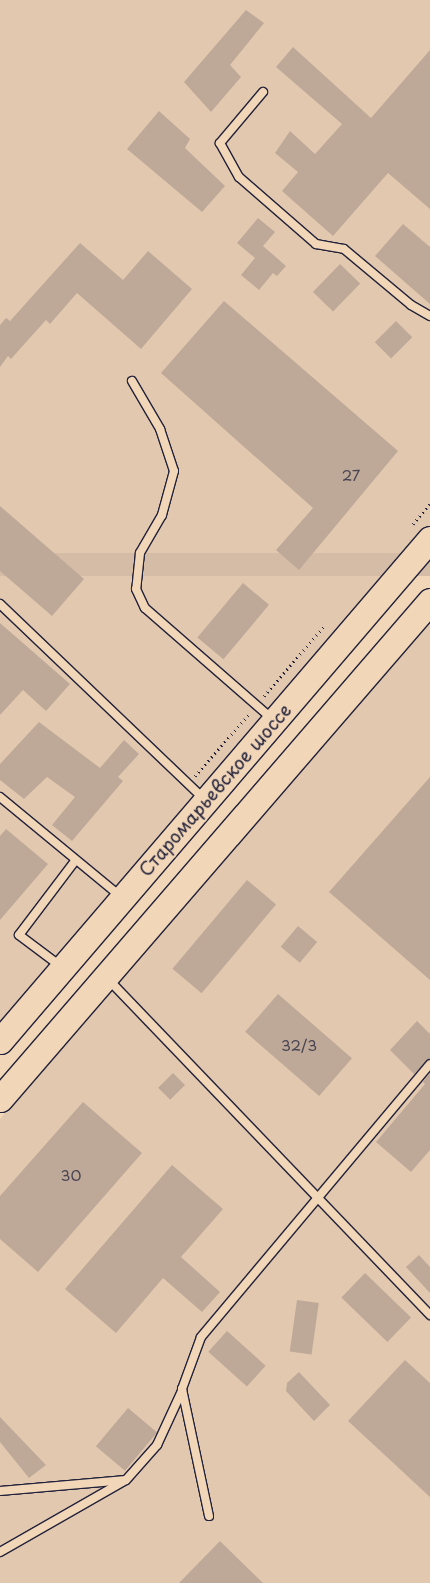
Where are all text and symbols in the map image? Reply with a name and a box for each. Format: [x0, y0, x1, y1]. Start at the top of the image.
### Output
house number: 27 [342, 466, 360, 484]
street label: Старомарьевское шоссе [134, 699, 296, 881]
house number: 32/3 [281, 1036, 317, 1054]
house number: 30 [61, 1166, 81, 1184]

